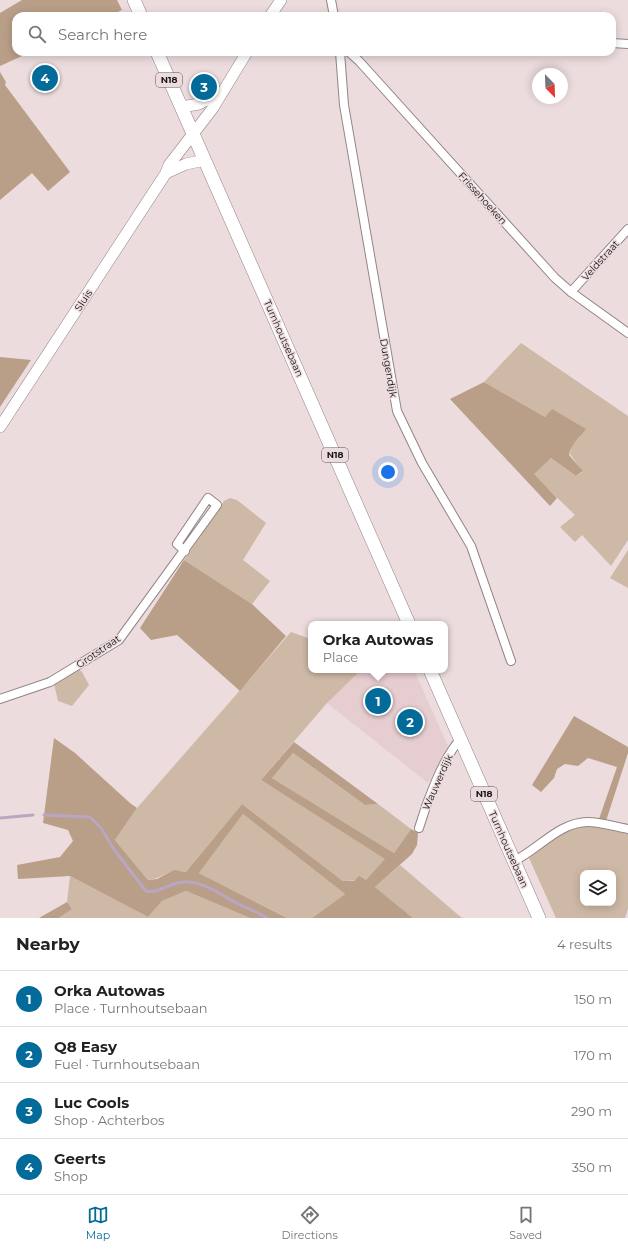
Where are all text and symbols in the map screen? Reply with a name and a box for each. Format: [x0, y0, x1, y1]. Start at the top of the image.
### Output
search box [12, 12, 616, 56]
icon: search [26, 23, 48, 45]
text: Search here [58, 25, 147, 44]
pin: 4 [32, 63, 58, 93]
north arrow [532, 68, 568, 104]
pin: 3 [191, 72, 217, 102]
road number: N18 [156, 73, 182, 87]
street label: Frissehoeken [456, 169, 510, 227]
street label: Veldstraat [579, 237, 622, 283]
street label: Sluis [72, 287, 95, 314]
street label: Turnhoutsebaan [261, 298, 306, 379]
street label: Dungendijk [377, 338, 400, 399]
road number: N18 [322, 448, 348, 462]
your location [378, 462, 398, 482]
popup [308, 621, 448, 673]
text: Orka Autowas [323, 630, 433, 649]
street label: Grotstraat [74, 632, 123, 671]
text: Place [323, 649, 358, 665]
pin: 1 [365, 686, 391, 716]
pin: 2 [397, 707, 423, 737]
street label: Wauwerdijk [419, 752, 456, 812]
road number: N18 [471, 787, 497, 801]
street label: Turnhoutsebaan [486, 809, 531, 890]
map controls [580, 870, 616, 906]
button: layers [580, 870, 616, 906]
text: Nearby [16, 934, 80, 954]
text: 4 results [557, 936, 612, 952]
text: Orka Autowas [54, 981, 165, 1000]
text: 1 [26, 991, 32, 1007]
text: 150 m [574, 991, 612, 1007]
text: Place · Turnhoutsebaan [54, 1000, 208, 1016]
text: Q8 Easy [54, 1037, 117, 1056]
text: 2 [25, 1047, 33, 1063]
text: 170 m [574, 1047, 612, 1063]
text: Fuel · Turnhoutsebaan [54, 1056, 200, 1072]
text: Luc Cools [54, 1093, 129, 1112]
text: 3 [25, 1103, 33, 1119]
text: 290 m [571, 1103, 612, 1119]
text: Shop · Achterbos [54, 1112, 164, 1128]
text: Geerts [54, 1149, 106, 1168]
text: 4 [25, 1159, 33, 1175]
text: 350 m [572, 1159, 612, 1175]
text: Shop [54, 1168, 88, 1184]
tab: Map [86, 1204, 110, 1242]
tab: Directions [282, 1204, 338, 1242]
tab: Saved [509, 1204, 542, 1242]

